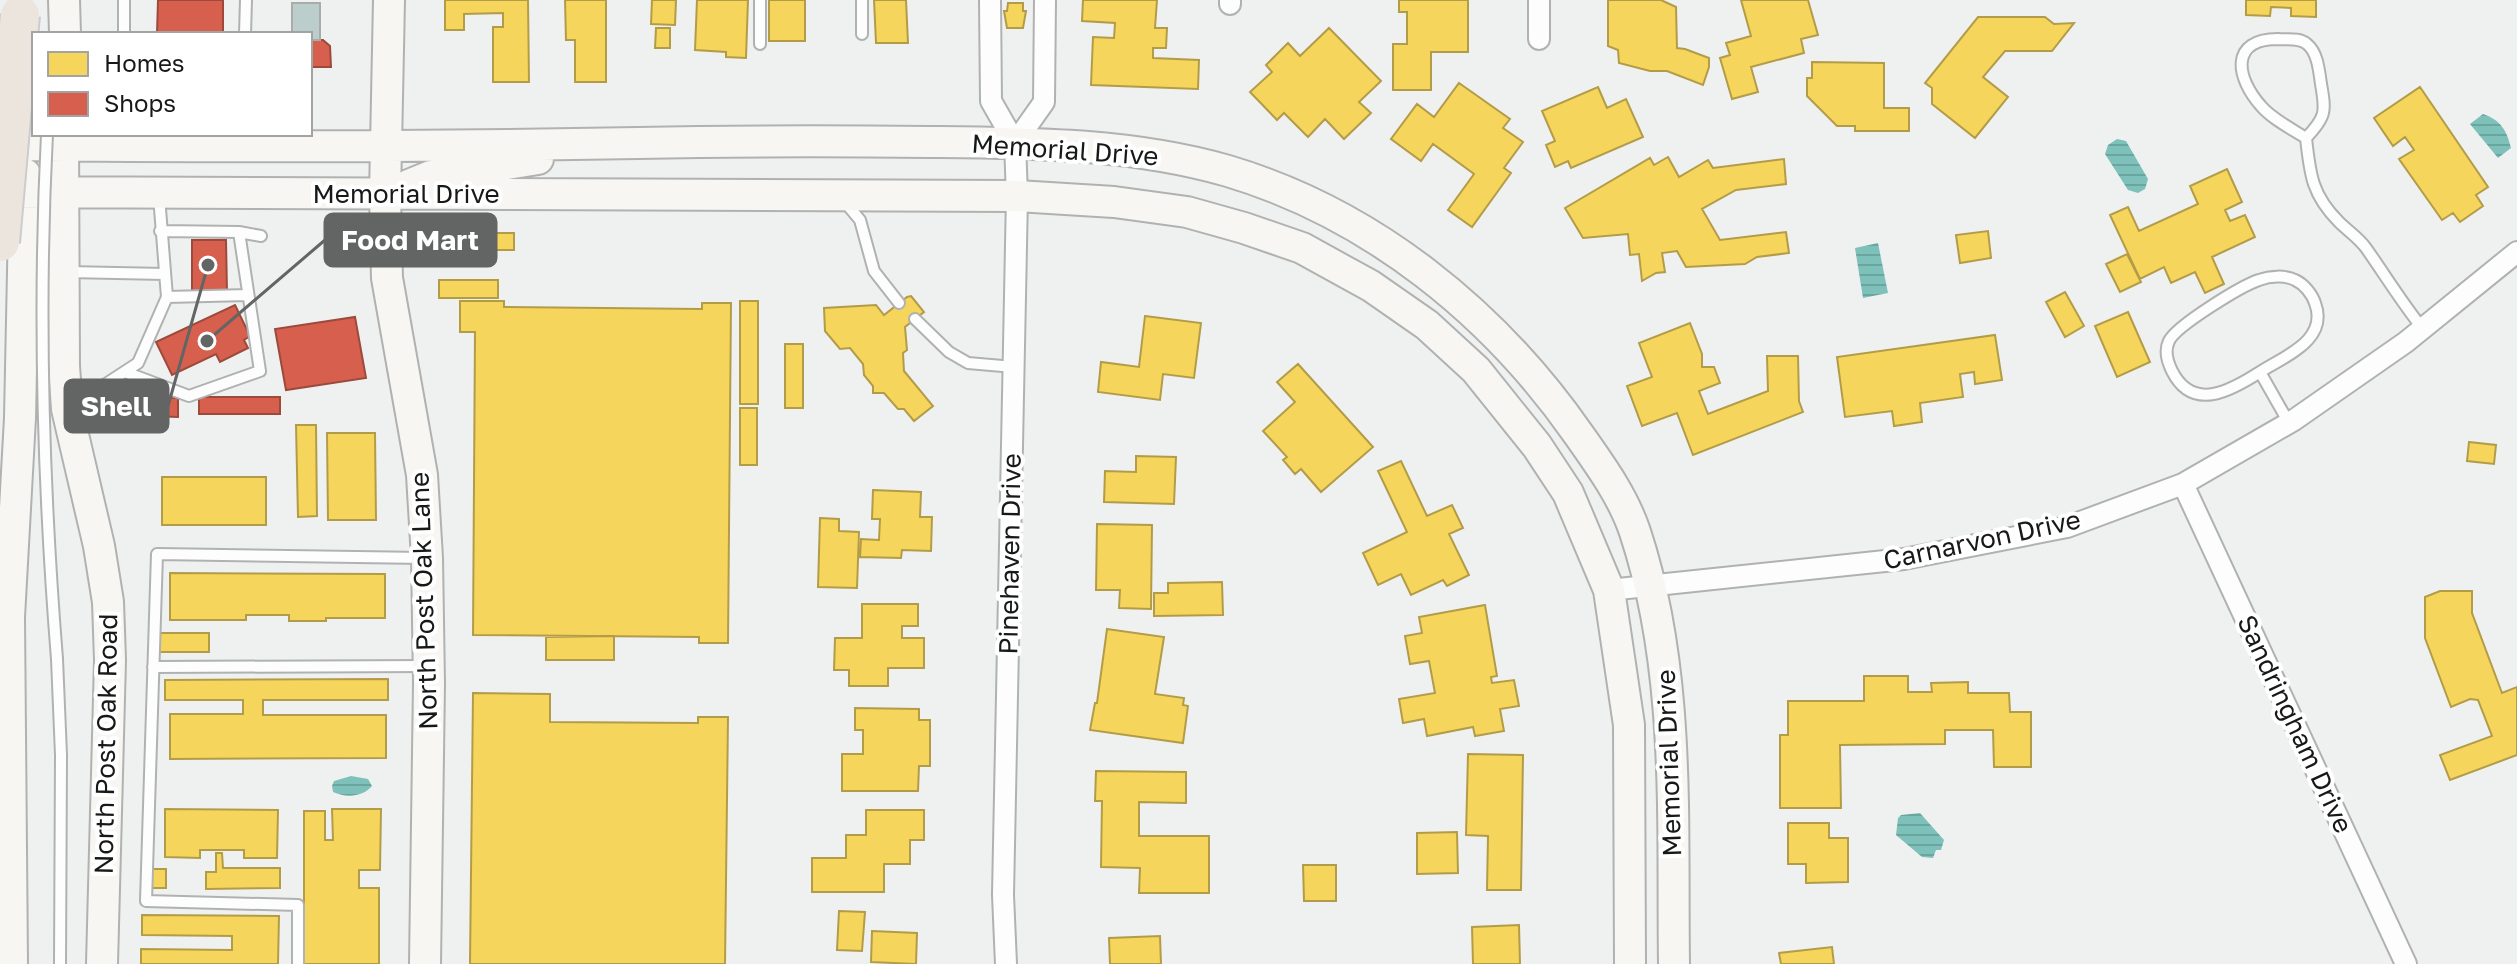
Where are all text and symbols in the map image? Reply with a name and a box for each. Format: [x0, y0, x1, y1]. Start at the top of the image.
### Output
legend [32, 32, 312, 136]
text: Homes [104, 48, 185, 77]
text: Shops [104, 88, 176, 117]
street label: Memorial Drive [971, 128, 1159, 171]
street label: Memorial Drive [312, 178, 500, 209]
callout: Food Mart [325, 214, 496, 266]
text: Food Mart [341, 223, 479, 256]
callout: Shell [65, 380, 168, 432]
text: Shell [81, 389, 151, 422]
street label: Pinehaven Drive [992, 453, 1027, 655]
street label: North Post Oak Lane [404, 472, 443, 730]
street label: Carnarvon Drive [1881, 503, 2083, 576]
street label: Sandringham Drive [2231, 610, 2360, 838]
street label: North Post Oak Road [88, 613, 123, 875]
street label: Memorial Drive [1650, 669, 1687, 857]

